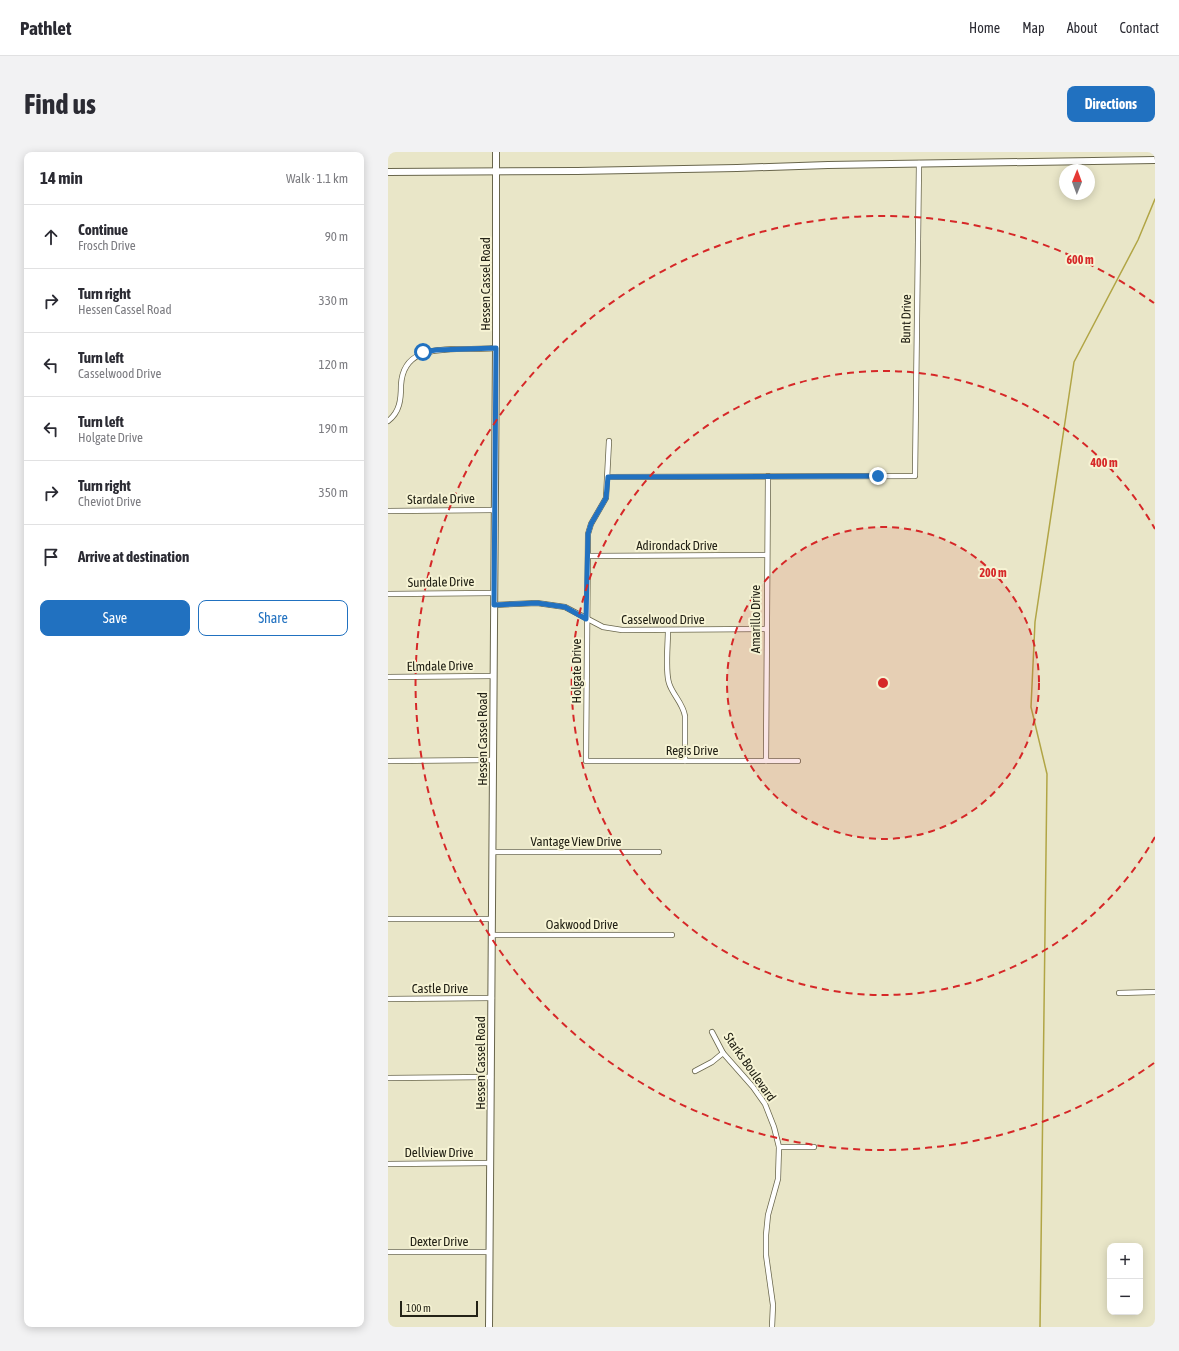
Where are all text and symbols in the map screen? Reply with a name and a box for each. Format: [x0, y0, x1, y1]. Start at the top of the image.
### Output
text: Pathlet [20, 17, 71, 39]
text: Home [969, 20, 1000, 36]
text: Map [1022, 20, 1045, 36]
text: About [1067, 20, 1098, 36]
text: Contact [1120, 20, 1159, 36]
button: Directions [1067, 86, 1155, 122]
text: Find us [24, 88, 96, 120]
north arrow [1059, 164, 1095, 200]
text: 14 min [40, 168, 83, 188]
text: Walk · 1.1 km [286, 171, 348, 186]
text: Continue [78, 221, 128, 238]
icon: ahead [40, 226, 62, 248]
text: 90 m [325, 229, 348, 244]
street label: Hessen Cassel Road [478, 237, 493, 331]
text: Frosch Drive [78, 238, 136, 253]
text: 600 m [1066, 253, 1094, 267]
text: Turn right [78, 285, 131, 302]
icon: right [40, 290, 62, 312]
text: 330 m [319, 293, 348, 308]
street label: Bunt Drive [898, 294, 914, 344]
text: Hessen Cassel Road [78, 302, 172, 317]
route start [414, 343, 432, 361]
text: Turn left [78, 349, 124, 366]
icon: left [40, 354, 62, 376]
text: 120 m [319, 357, 348, 372]
text: Casselwood Drive [78, 366, 161, 381]
text: Turn left [78, 413, 124, 430]
icon: left [40, 418, 62, 440]
text: 190 m [319, 421, 348, 436]
text: Holgate Drive [78, 430, 143, 445]
text: 400 m [1089, 456, 1118, 470]
route end [869, 467, 887, 485]
text: Turn right [78, 477, 131, 494]
icon: right [40, 482, 62, 504]
text: 350 m [319, 485, 348, 500]
street label: Stardale Drive [407, 491, 475, 507]
text: Cheviot Drive [78, 494, 141, 509]
street label: Adirondack Drive [636, 538, 718, 553]
icon: arrive [40, 546, 62, 568]
text: Arrive at destination [78, 548, 189, 565]
text: 200 m [979, 566, 1007, 580]
street label: Sundale Drive [408, 574, 474, 590]
street label: Amarillo Drive [748, 585, 763, 653]
button: Save [40, 600, 190, 636]
button: Share [198, 600, 348, 636]
street label: Casselwood Drive [621, 612, 705, 627]
street label: Holgate Drive [569, 638, 584, 703]
street label: Elmdale Drive [406, 658, 474, 674]
centre of rings [876, 676, 890, 690]
street label: Hessen Cassel Road [475, 692, 490, 786]
street label: Regis Drive [666, 743, 718, 758]
street label: Vantage View Drive [530, 834, 622, 849]
street label: Oakwood Drive [546, 917, 618, 932]
street label: Castle Drive [412, 981, 468, 996]
street label: Hessen Cassel Road [473, 1016, 488, 1110]
street label: Starks Boulevard [721, 1030, 779, 1104]
street label: Dellview Drive [405, 1145, 474, 1160]
street label: Dexter Drive [410, 1234, 468, 1249]
map controls [1107, 1243, 1143, 1315]
button: + [1107, 1243, 1143, 1279]
button: − [1107, 1279, 1143, 1315]
scale bar [400, 1299, 478, 1318]
text: 100 m [406, 1302, 431, 1314]

